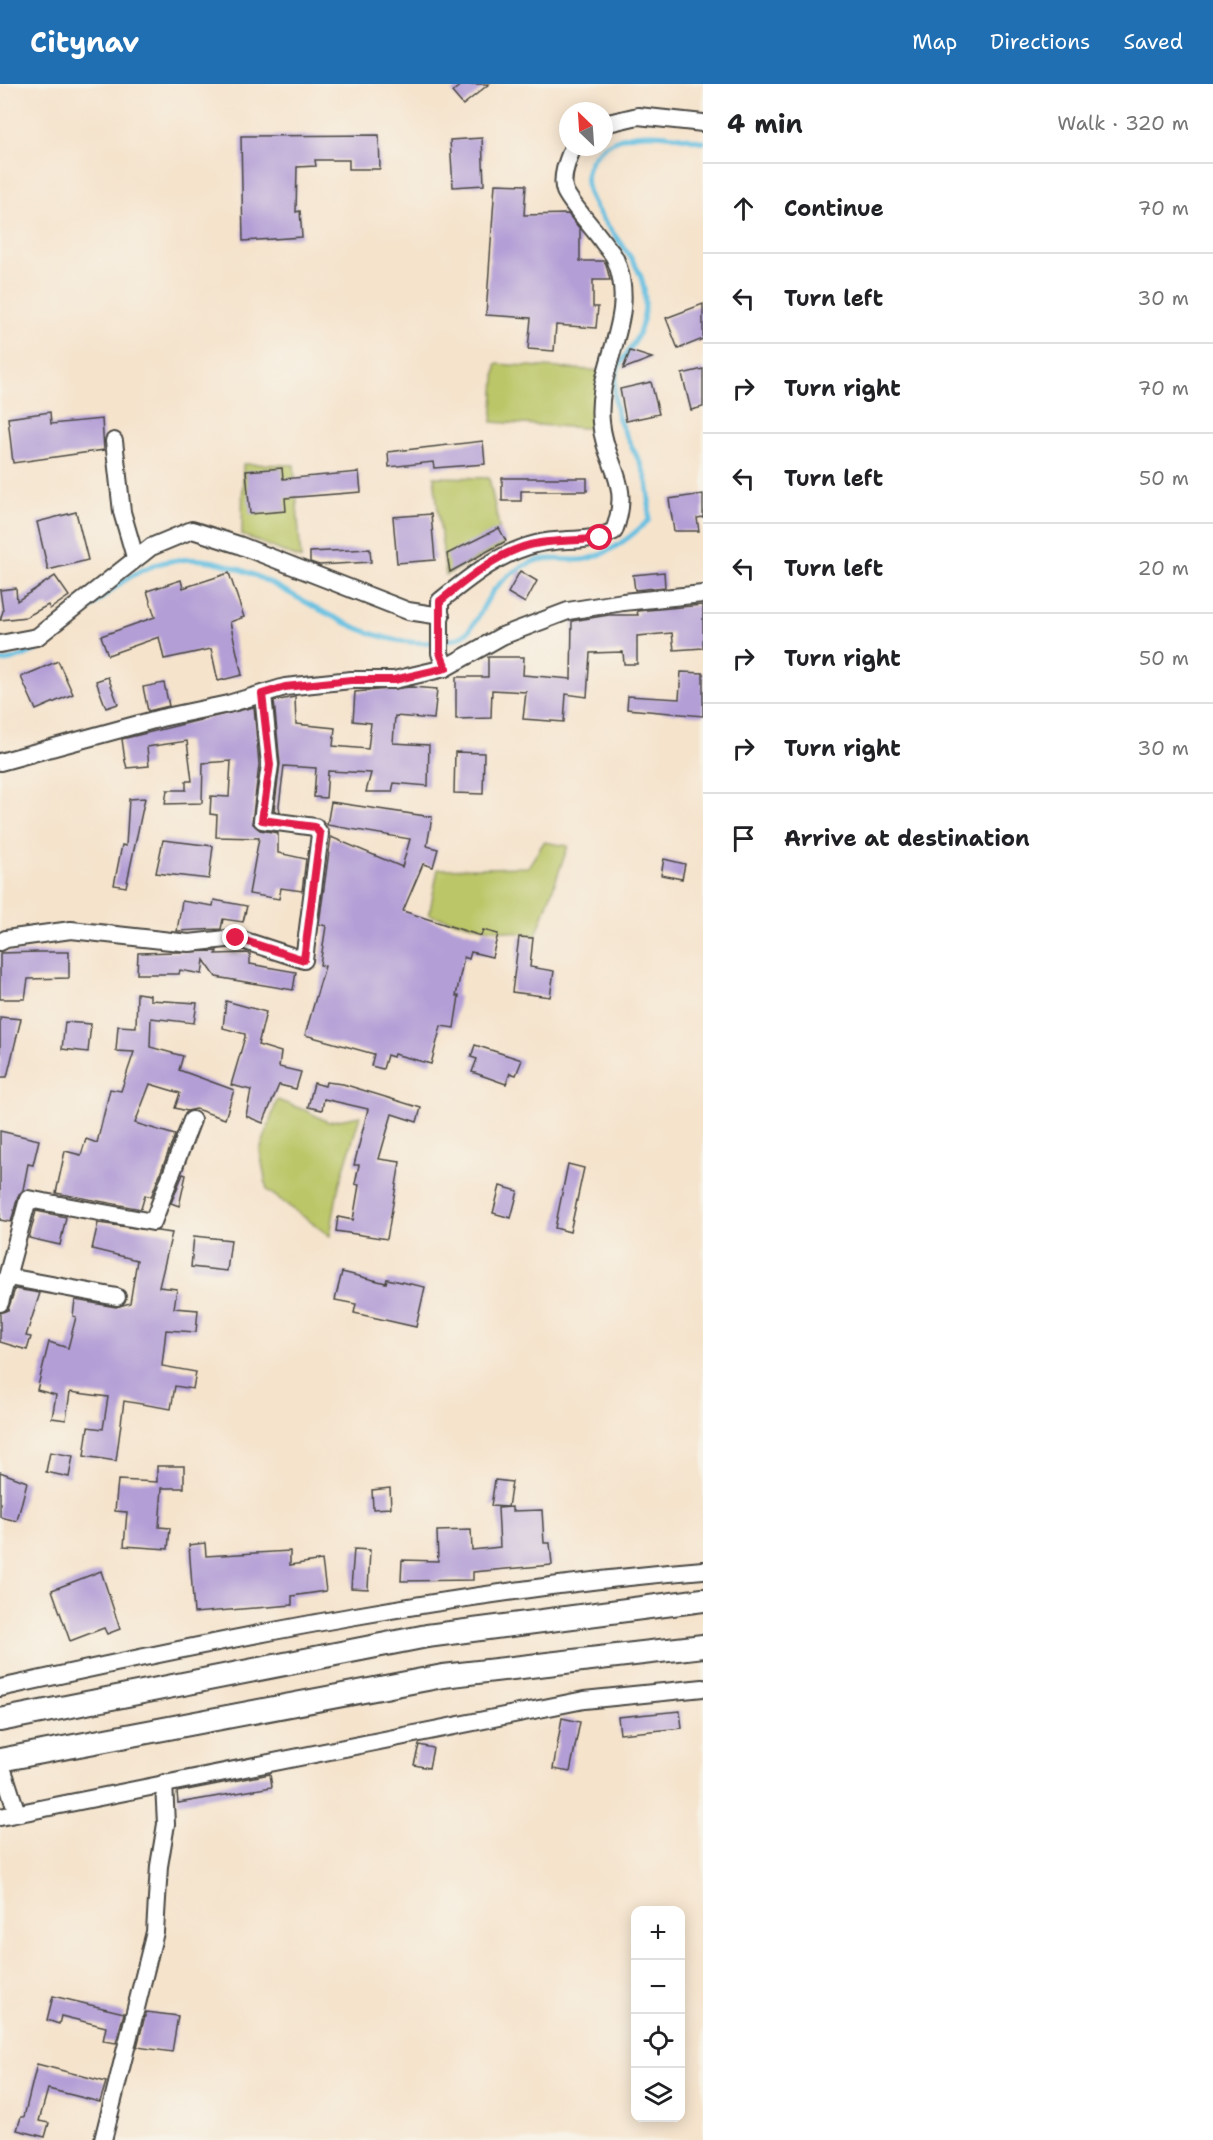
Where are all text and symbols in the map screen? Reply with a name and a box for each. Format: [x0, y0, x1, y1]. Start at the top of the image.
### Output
text: Citynav [30, 23, 139, 61]
text: Map [912, 28, 957, 56]
text: Directions [990, 28, 1090, 56]
text: Saved [1123, 28, 1183, 56]
north arrow [559, 102, 613, 156]
text: 4 min [727, 106, 803, 141]
text: Walk · 320 m [1057, 110, 1189, 136]
icon: ahead [727, 192, 760, 225]
text: Continue [784, 194, 884, 223]
text: 70 m [1137, 195, 1189, 221]
icon: left [727, 282, 760, 315]
text: Turn left [784, 284, 883, 313]
text: 30 m [1137, 285, 1189, 311]
icon: right [727, 372, 760, 405]
text: Turn right [784, 374, 901, 403]
text: 70 m [1137, 375, 1189, 401]
icon: left [727, 462, 760, 495]
text: Turn left [784, 464, 883, 493]
text: 50 m [1139, 465, 1189, 491]
route start [586, 524, 612, 550]
icon: left [727, 552, 760, 585]
text: Turn left [784, 554, 883, 583]
text: 20 m [1138, 555, 1189, 581]
icon: right [727, 642, 760, 675]
text: Turn right [784, 644, 901, 673]
text: 50 m [1139, 645, 1189, 671]
icon: right [727, 732, 760, 765]
text: Turn right [784, 734, 901, 763]
text: 30 m [1137, 735, 1189, 761]
icon: arrive [727, 822, 760, 855]
text: Arrive at destination [784, 824, 1030, 853]
route end [222, 924, 248, 950]
map controls [631, 1906, 685, 2122]
button: + [631, 1906, 685, 1960]
button: − [631, 1960, 685, 2014]
button: locate [631, 2014, 685, 2068]
button: layers [631, 2068, 685, 2122]

